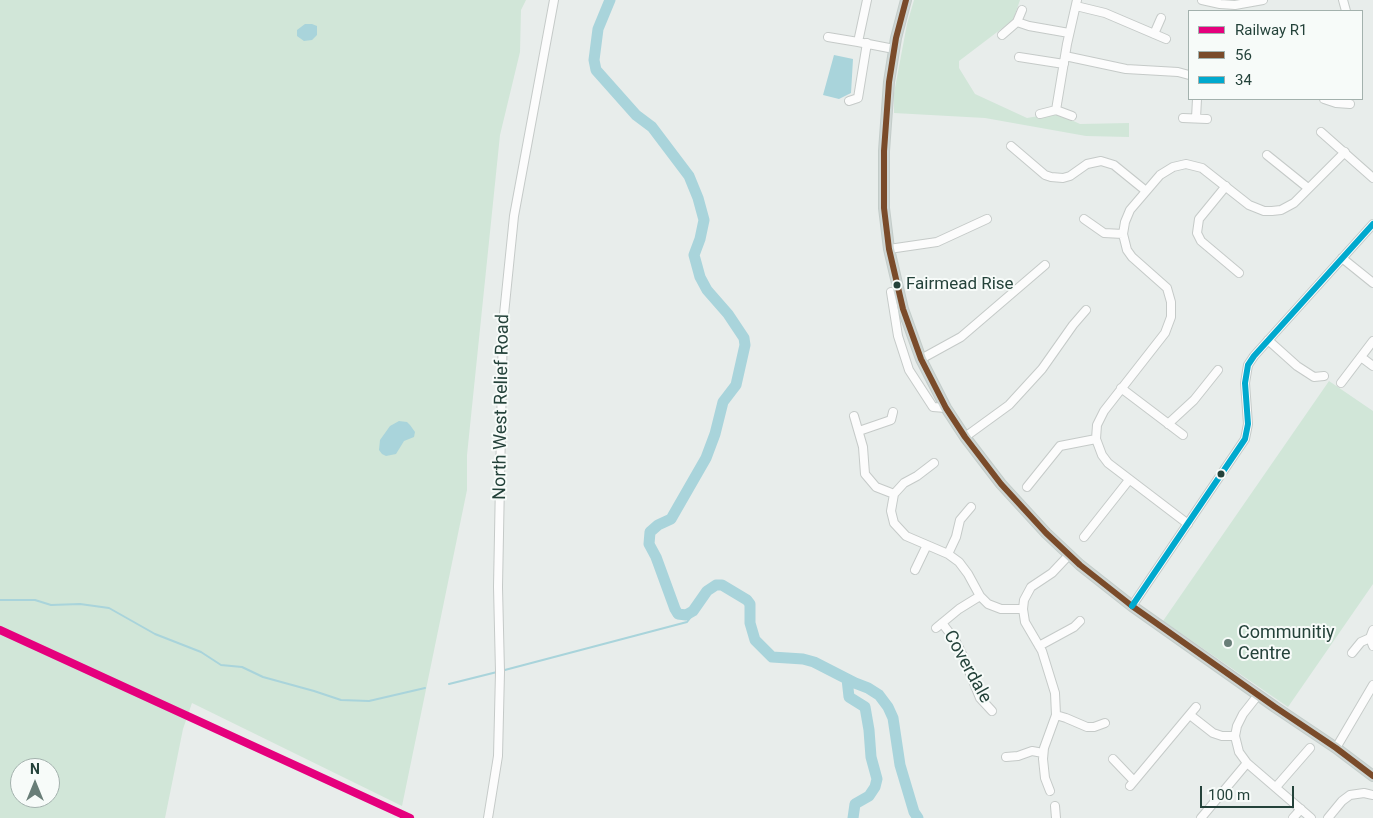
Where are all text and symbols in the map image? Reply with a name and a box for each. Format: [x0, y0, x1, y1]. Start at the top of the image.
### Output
legend [1188, 10, 1363, 100]
text: Railway R1 [1235, 21, 1308, 39]
text: 56 [1235, 46, 1252, 64]
text: 34 [1235, 71, 1252, 89]
place label: Fairmead Rise [906, 275, 1014, 295]
marker: Fairmead Rise [892, 280, 902, 290]
street label: North West Relief Road [490, 314, 514, 500]
unlabelled marker [1216, 469, 1226, 479]
place label: Communitiy Centre [1238, 622, 1335, 664]
street label: Coverdale [938, 627, 996, 707]
marker: Communitiy Centre [1222, 637, 1234, 649]
north arrow [10, 758, 60, 808]
text: N [30, 761, 40, 777]
scale bar [1203, 776, 1297, 808]
text: 100 m [1208, 786, 1250, 804]

